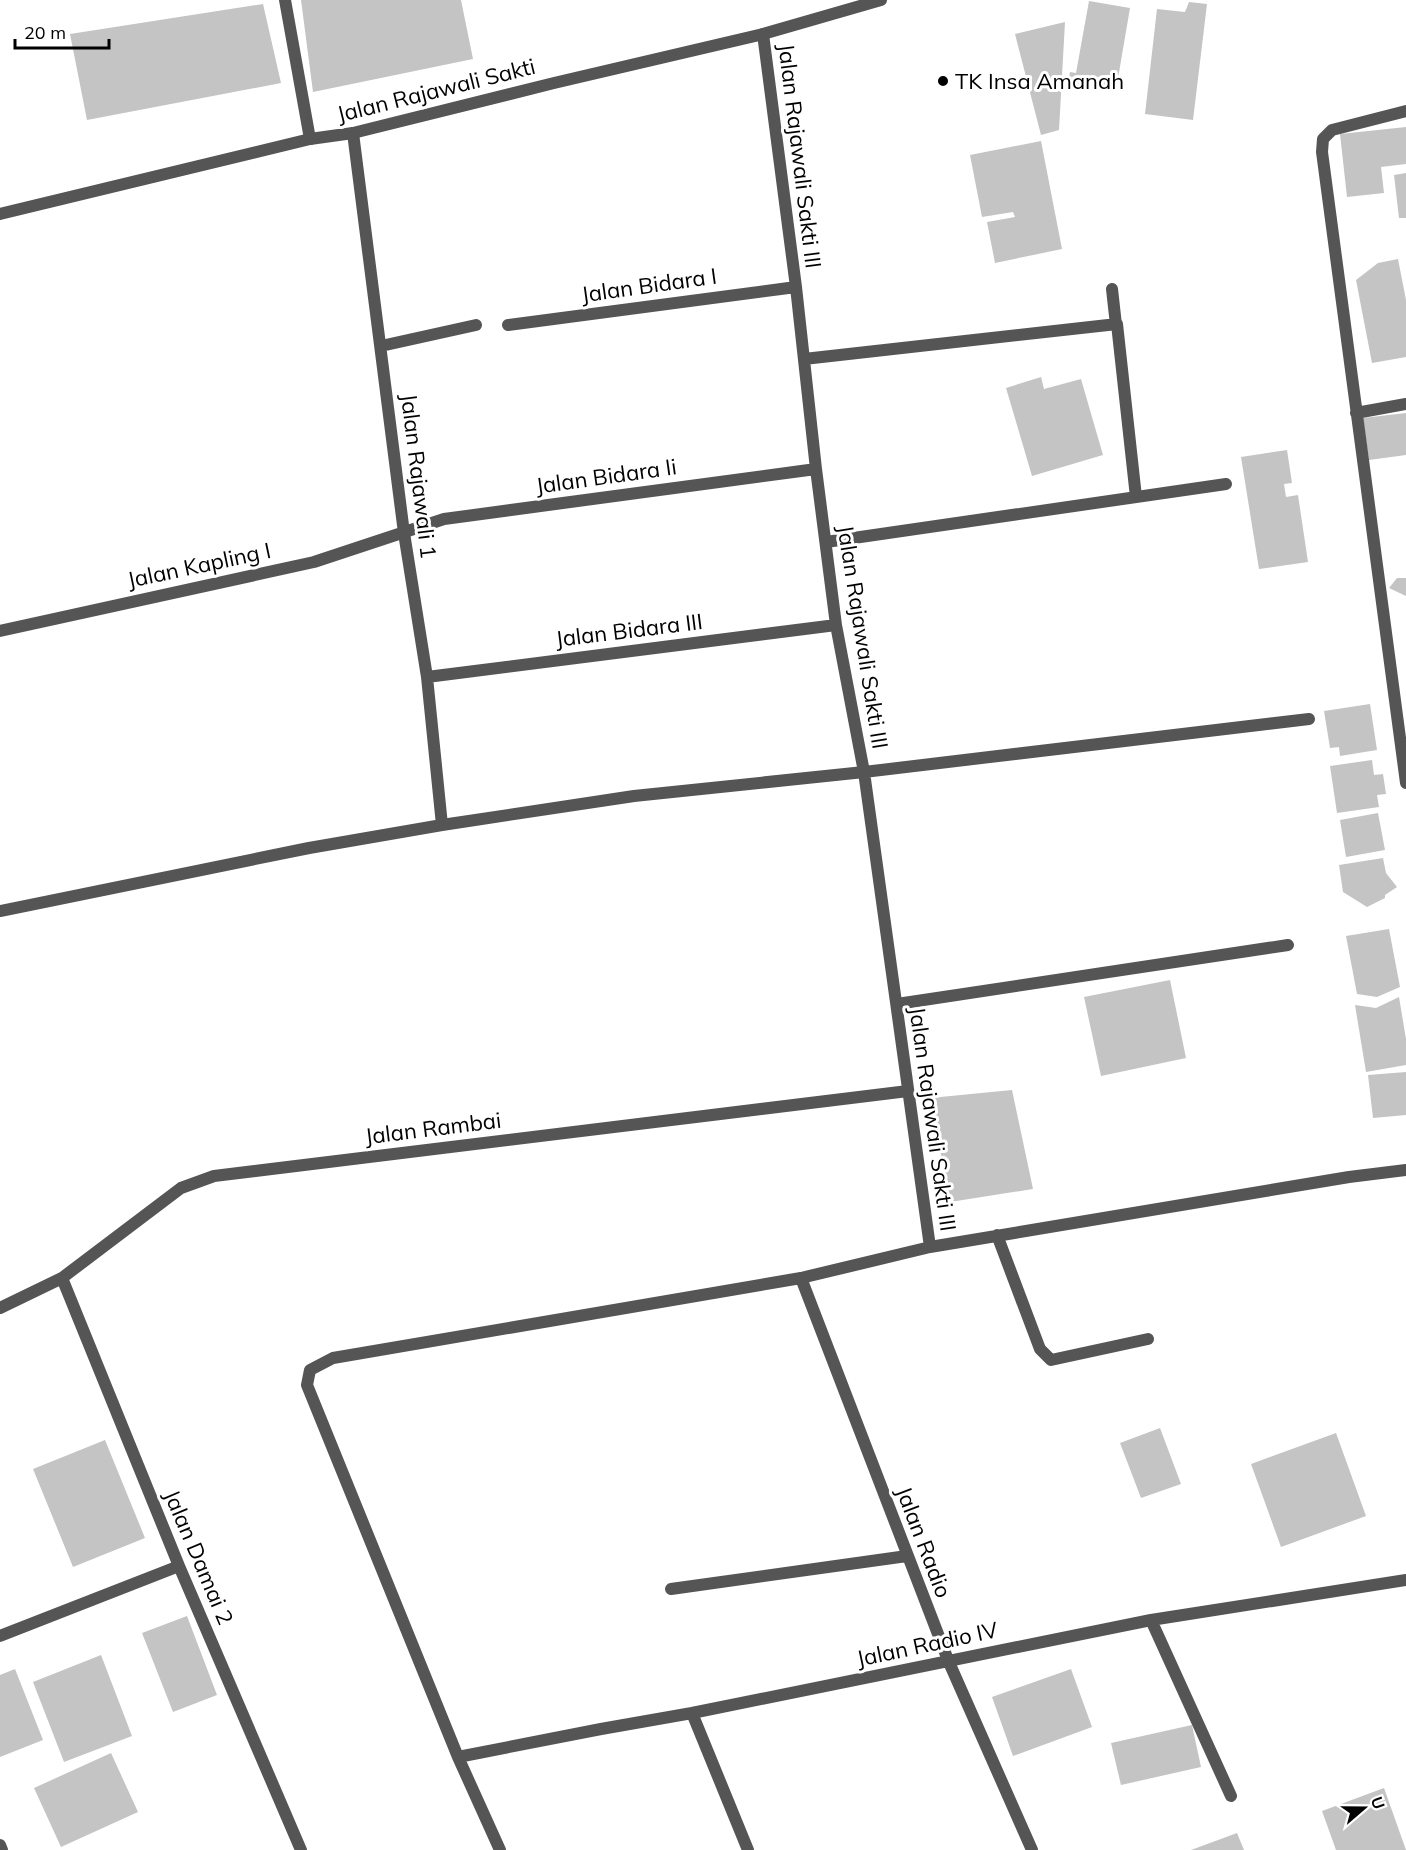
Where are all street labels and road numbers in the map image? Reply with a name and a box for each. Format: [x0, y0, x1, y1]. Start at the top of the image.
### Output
street label: Jalan Rajawali Sakti III [772, 42, 828, 270]
street label: Jalan Rajawali Sakti [334, 52, 538, 128]
street label: Jalan Bidara I [579, 262, 719, 308]
street label: Jalan Rajawali 1 [395, 392, 443, 560]
street label: Jalan Bidara Ii [534, 452, 678, 500]
street label: Jalan Rajawali Sakti III [831, 523, 895, 751]
street label: Jalan Kapling I [125, 536, 273, 594]
street label: Jalan Bidara III [554, 607, 704, 653]
street label: Jalan Rajawali Sakti III [903, 1005, 963, 1233]
street label: Jalan Rambai [363, 1106, 503, 1150]
street label: Jalan Radio [890, 1482, 958, 1602]
street label: Jalan Damai 2 [158, 1485, 240, 1629]
street label: Jalan Radio IV [854, 1615, 1001, 1673]

